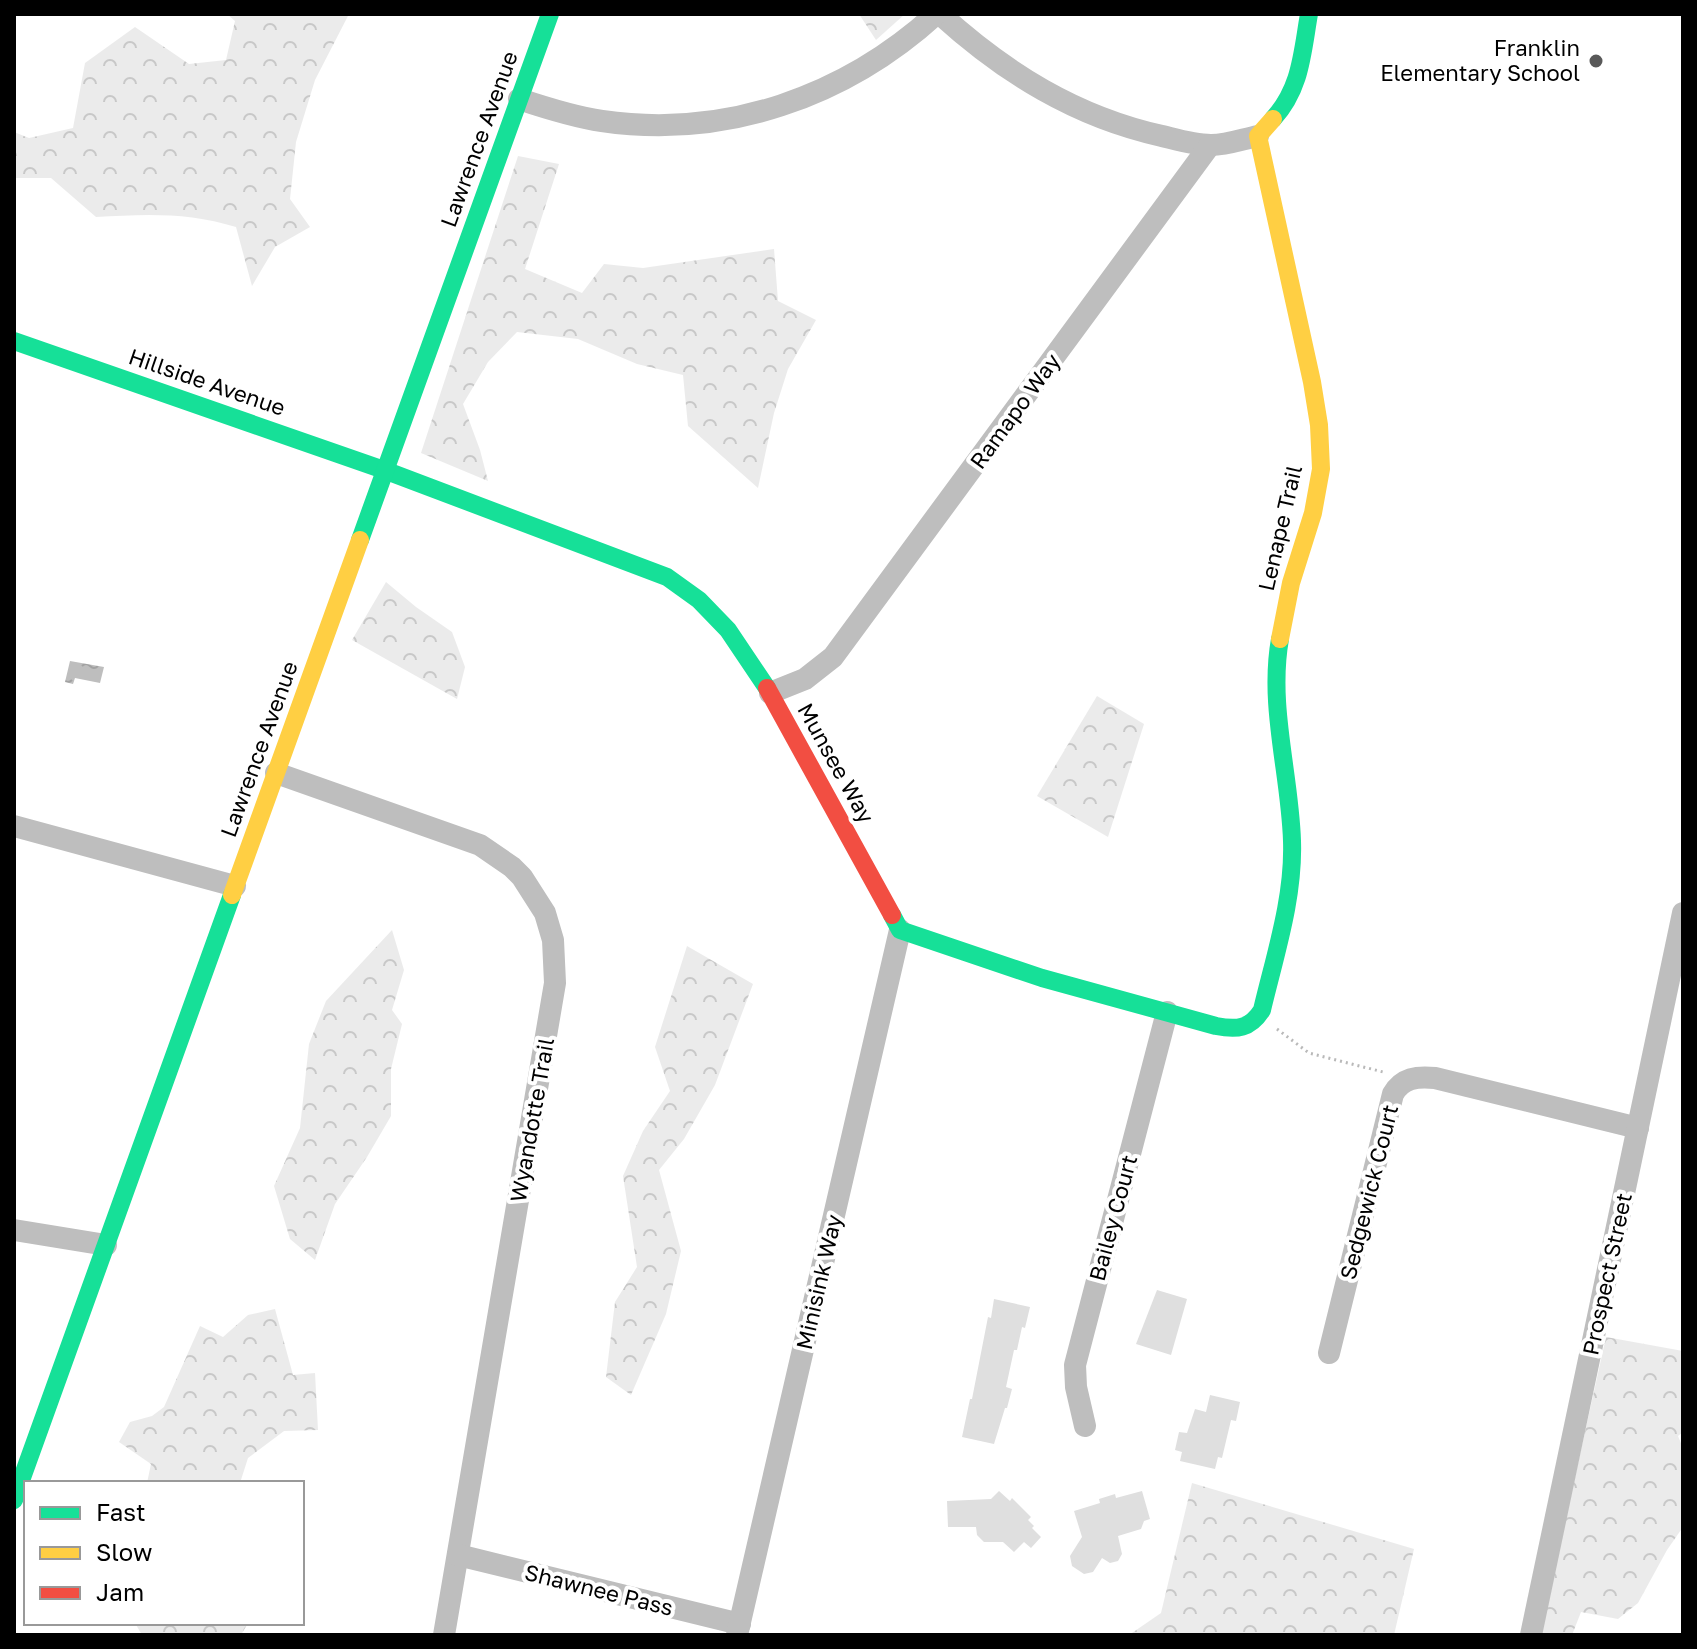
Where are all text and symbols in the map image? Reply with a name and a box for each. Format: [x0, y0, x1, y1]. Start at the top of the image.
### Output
place label: Franklin Elementary School [1380, 34, 1580, 86]
street label: Lawrence Avenue [434, 47, 523, 231]
marker: Franklin Elementary School [1587, 52, 1605, 70]
street label: Hillside Avenue [125, 342, 289, 421]
street label: Ramapo Way [964, 348, 1065, 474]
street label: Lenape Trail [1252, 462, 1307, 593]
street label: Lawrence Avenue [214, 657, 303, 841]
street label: Munsee Way [792, 698, 880, 827]
street label: Wyandotte Trail [504, 1036, 559, 1204]
street label: Sedgewick Court [1334, 1102, 1403, 1282]
street label: Bailey Court [1083, 1152, 1142, 1284]
street label: Prospect Street [1576, 1190, 1637, 1358]
street label: Minisink Way [790, 1212, 847, 1352]
legend [24, 1481, 304, 1625]
text: Fast [96, 1497, 146, 1526]
text: Slow [96, 1537, 152, 1566]
street label: Shawnee Pass [522, 1558, 676, 1621]
text: Jam [96, 1577, 144, 1606]

